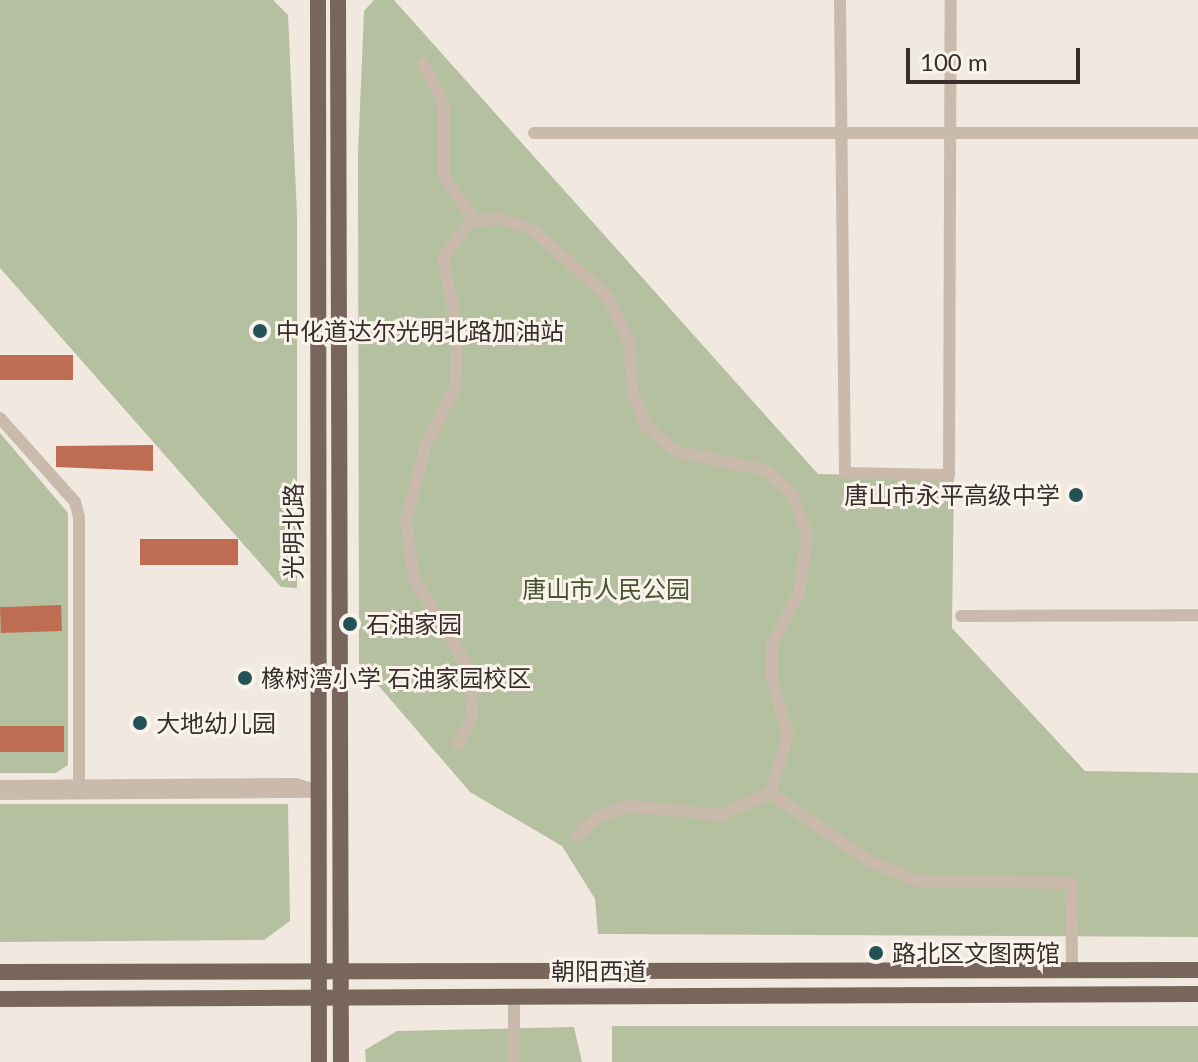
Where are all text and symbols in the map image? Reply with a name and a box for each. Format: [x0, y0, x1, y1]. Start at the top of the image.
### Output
scale bar [910, 32, 1084, 82]
text: 100 m [920, 47, 988, 76]
place label: 中化道达尔光明北路加油站 [276, 317, 564, 345]
marker: 中化道达尔光明北路加油站 [251, 322, 269, 340]
place label: 唐山市永平高级中学 [844, 481, 1060, 509]
street label: 光明北路 [279, 483, 307, 579]
marker: 唐山市永平高级中学 [1067, 486, 1085, 504]
park label: 唐山市人民公园 [522, 575, 690, 603]
place label: 石油家园 [366, 610, 462, 638]
marker: 石油家园 [341, 615, 359, 633]
place label: 橡树湾小学 石油家园校区 [261, 664, 531, 692]
marker: 橡树湾小学 石油家园校区 [236, 669, 254, 687]
place label: 大地幼儿园 [156, 709, 276, 737]
marker: 大地幼儿园 [131, 714, 149, 732]
place label: 路北区文图两馆 [892, 939, 1060, 967]
marker: 路北区文图两馆 [867, 944, 885, 962]
street label: 朝阳西道 [551, 957, 647, 985]

